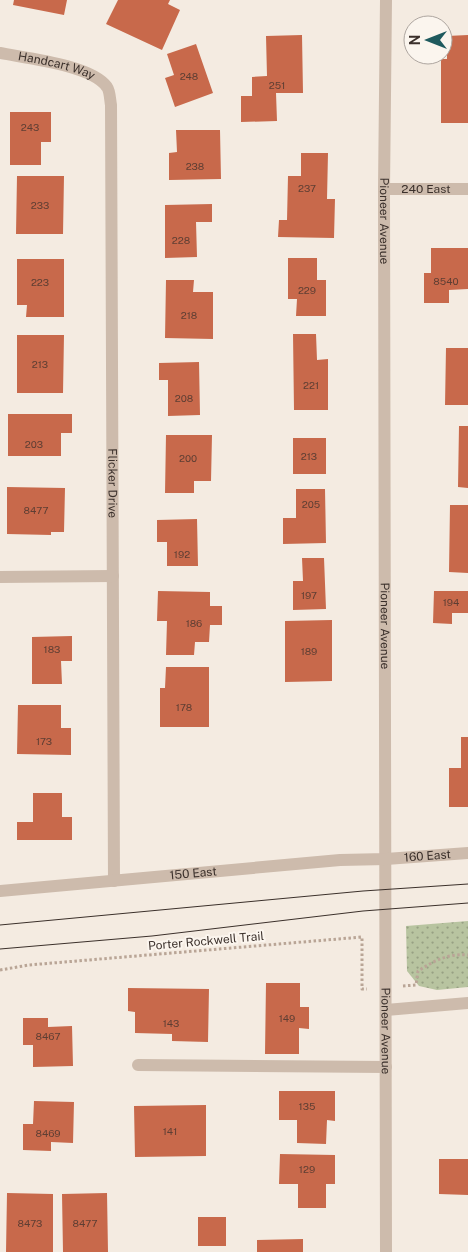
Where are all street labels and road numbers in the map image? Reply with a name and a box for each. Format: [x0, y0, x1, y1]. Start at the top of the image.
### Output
street label: Handcart Way [17, 49, 98, 83]
street label: Pioneer Avenue [377, 177, 391, 265]
street label: 240 East [401, 182, 451, 196]
street label: Flicker Drive [105, 448, 120, 518]
street label: Pioneer Avenue [378, 583, 392, 670]
street label: 160 East [403, 847, 452, 865]
street label: 150 East [169, 864, 218, 883]
street label: Porter Rockwell Trail [147, 929, 265, 953]
street label: Pioneer Avenue [379, 988, 393, 1075]

